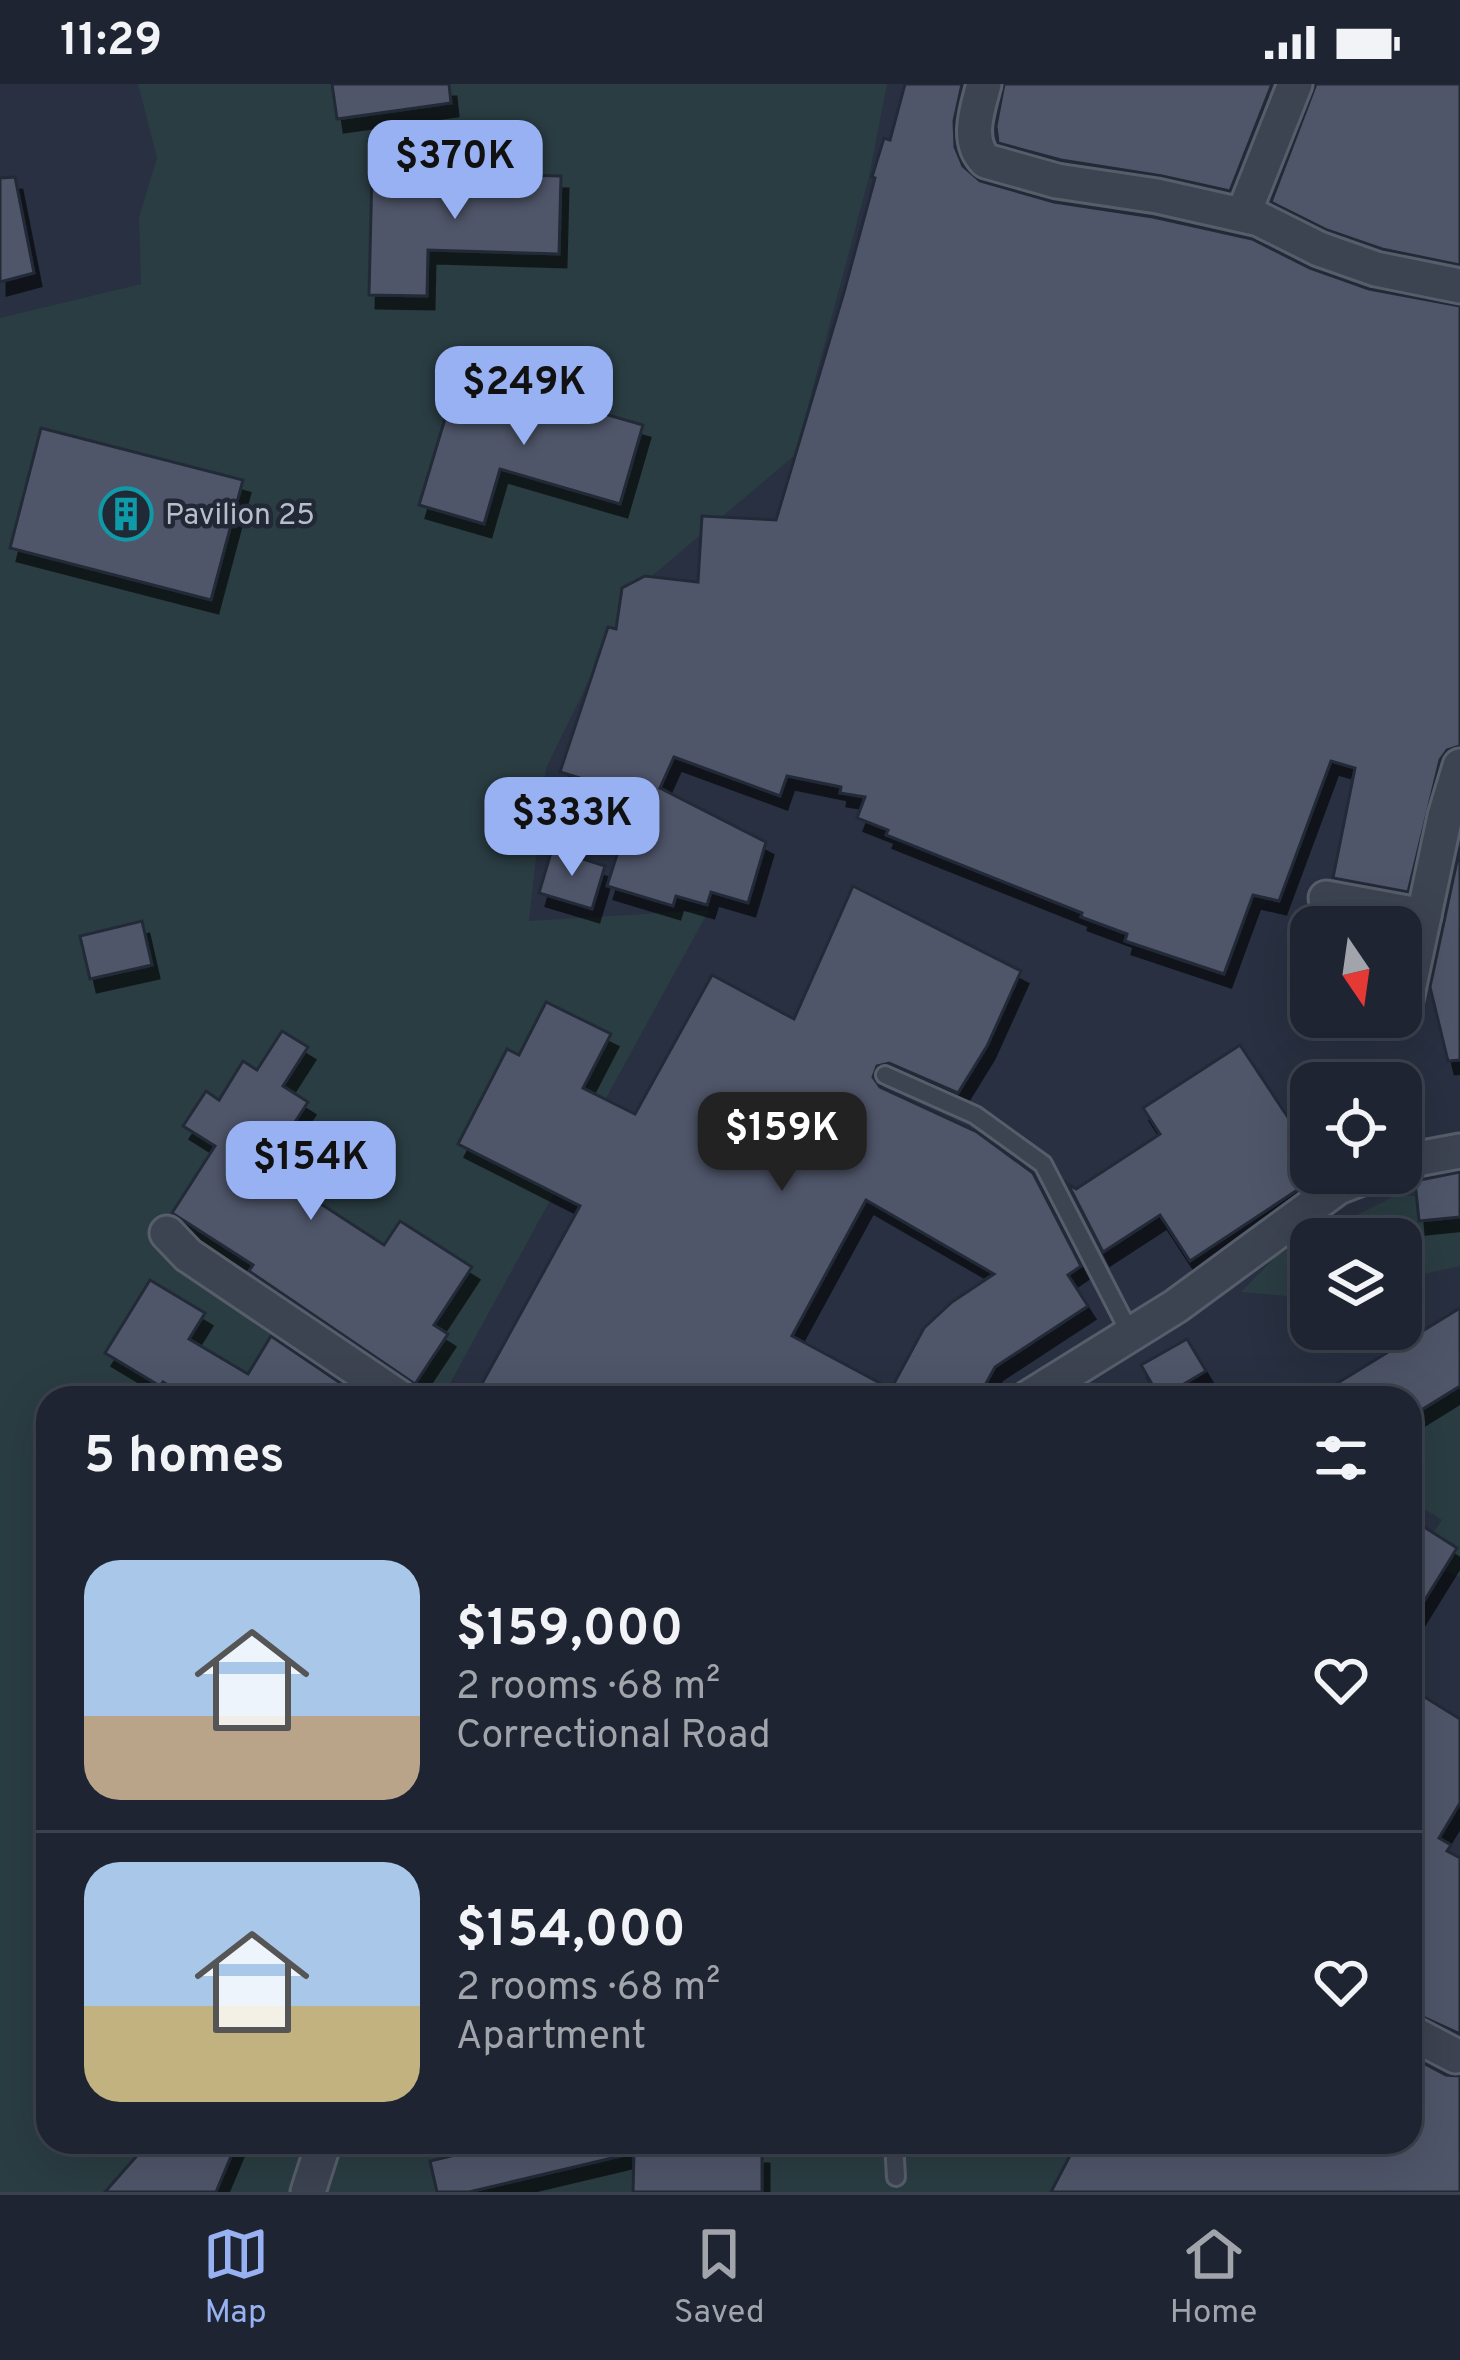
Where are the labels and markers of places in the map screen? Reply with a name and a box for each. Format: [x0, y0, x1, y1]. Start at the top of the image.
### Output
pin: $370K [371, 120, 539, 222]
pin: $249K [440, 346, 608, 448]
building icon: Pavilion 25 [98, 486, 154, 542]
place label: Pavilion 25 [165, 498, 315, 535]
pin: $333K [488, 777, 656, 879]
pin: $159K [698, 1092, 866, 1194]
pin: $154K [227, 1121, 395, 1223]

